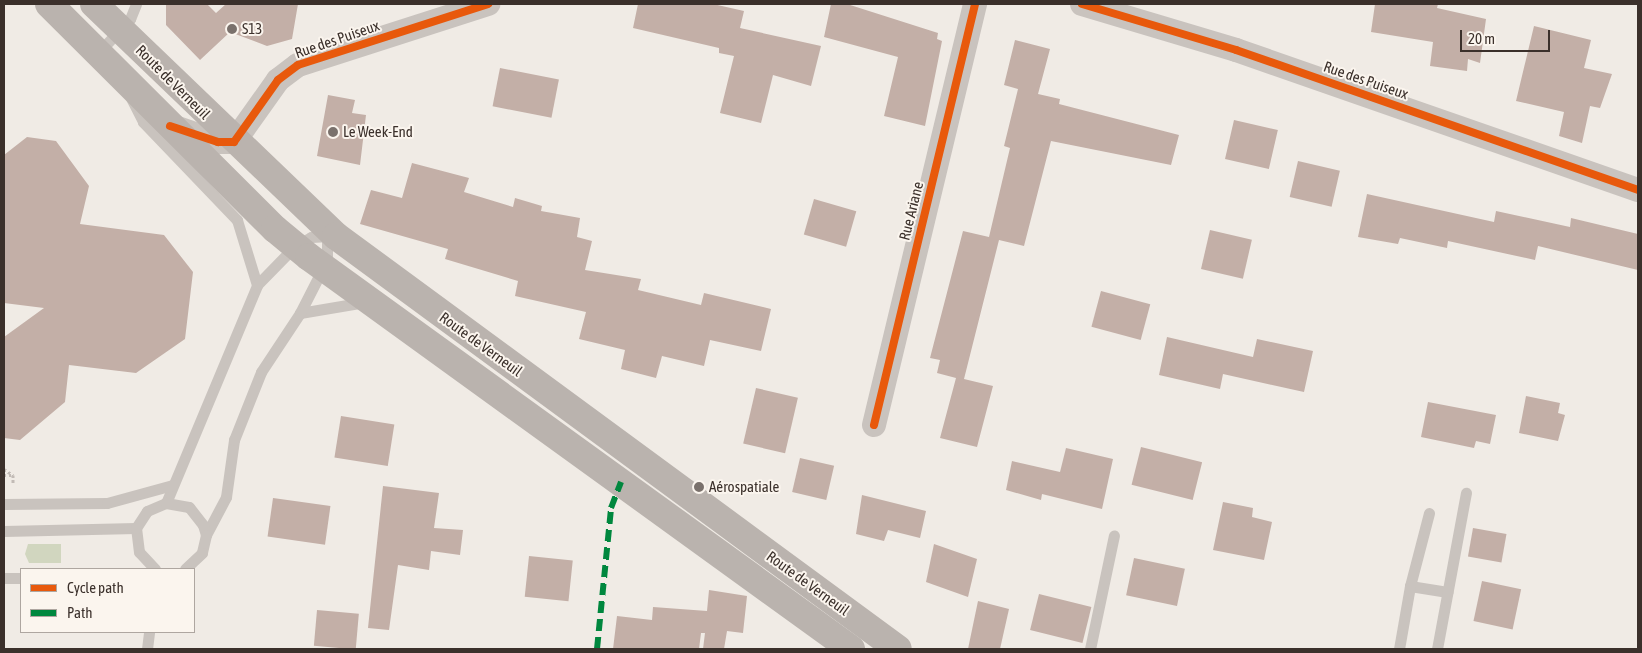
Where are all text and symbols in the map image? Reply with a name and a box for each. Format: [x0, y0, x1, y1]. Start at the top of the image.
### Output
street label: Rue des Puiseux [292, 16, 382, 62]
place label: S13 [242, 20, 262, 38]
scale bar [1462, 20, 1552, 52]
marker: S13 [226, 23, 238, 35]
text: 20 m [1468, 30, 1495, 47]
street label: Route de Verneuil [132, 41, 214, 123]
street label: Rue des Puiseux [1321, 57, 1411, 103]
place label: Le Week-End [343, 123, 413, 141]
marker: Le Week-End [327, 126, 339, 138]
street label: Rue Ariane [895, 180, 927, 242]
street label: Route de Verneuil [436, 308, 526, 380]
place label: Aérospatiale [709, 478, 779, 496]
marker: Aérospatiale [693, 481, 705, 493]
street label: Route de Verneuil [763, 547, 853, 619]
legend [20, 568, 195, 633]
text: Cycle path [67, 579, 124, 596]
text: Path [67, 604, 93, 621]

